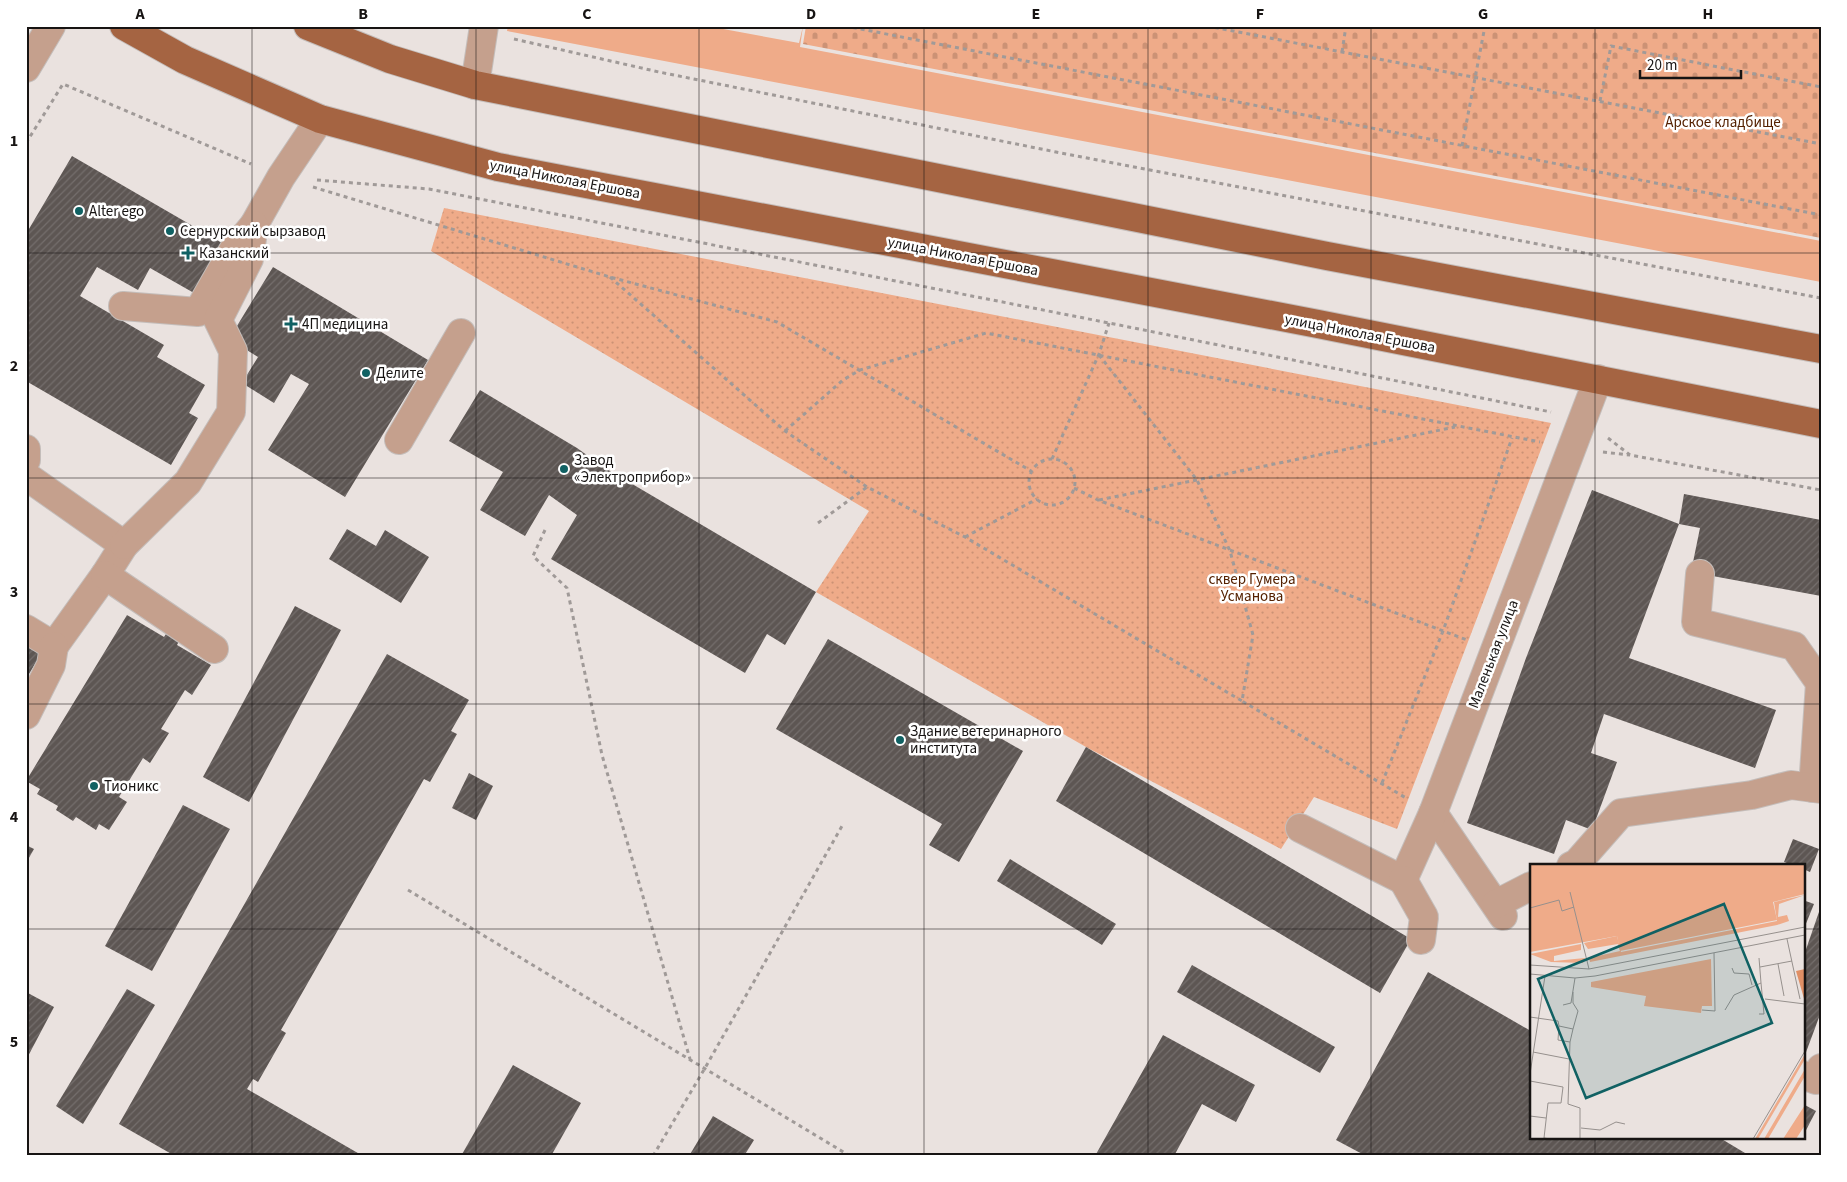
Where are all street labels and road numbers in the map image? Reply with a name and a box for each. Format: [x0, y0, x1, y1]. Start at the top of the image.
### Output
street label: улица Николая Ершова [488, 155, 642, 204]
street label: улица Николая Ершова [886, 232, 1040, 281]
street label: улица Николая Ершова [1283, 309, 1437, 358]
street label: Маленькая улица [1463, 597, 1524, 711]

